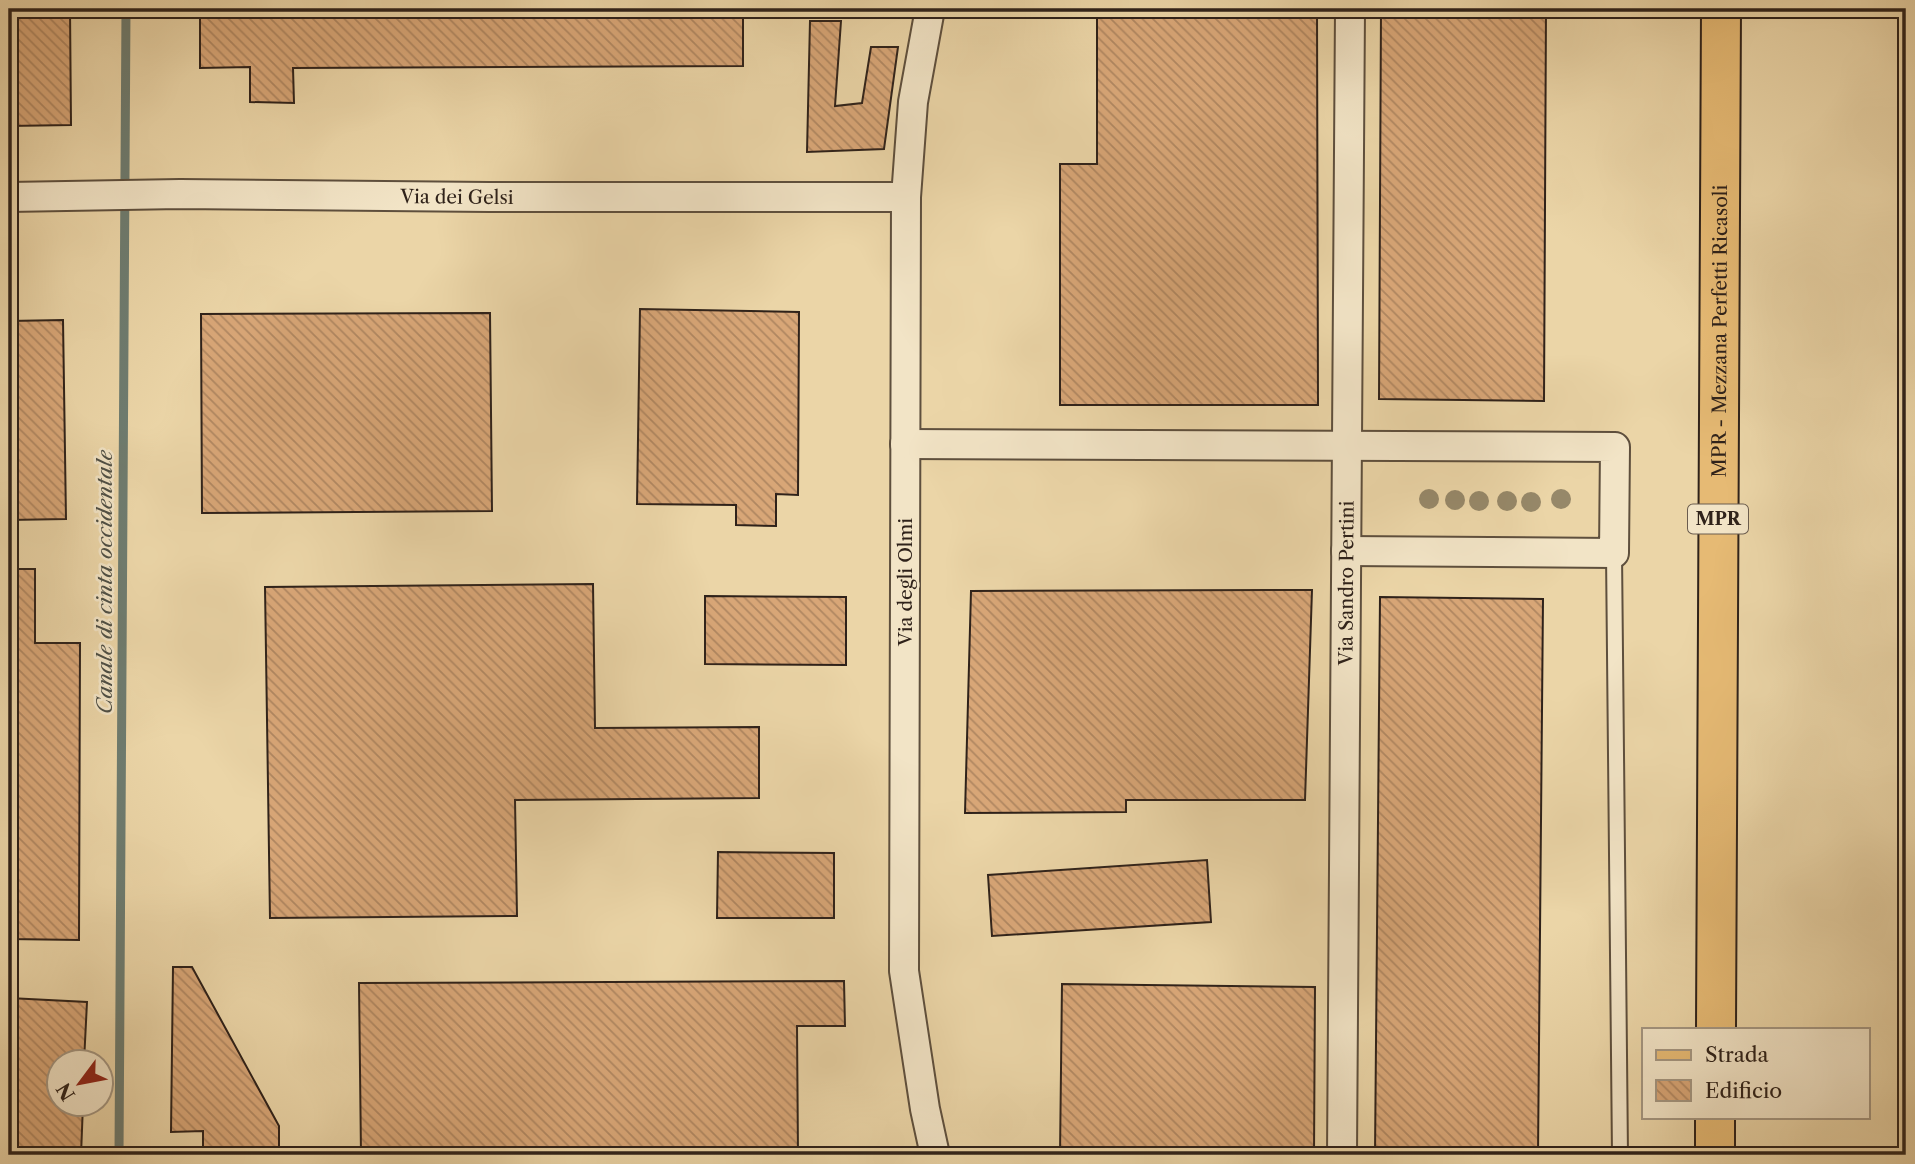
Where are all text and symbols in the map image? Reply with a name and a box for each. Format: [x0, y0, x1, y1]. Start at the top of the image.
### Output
street label: MPR - Mezzana Perfetti Ricasoli [1708, 184, 1732, 477]
street label: Via dei Gelsi [399, 185, 514, 209]
water label: Canale di cinta occidentale [92, 449, 117, 714]
street label: Via Sandro Pertini [1334, 500, 1359, 666]
road number: MPR [1688, 504, 1748, 534]
street label: Via degli Olmi [894, 518, 917, 647]
legend [1642, 1028, 1870, 1118]
text: Strada [1705, 1042, 1770, 1067]
north arrow [46, 1048, 116, 1118]
text: Edificio [1705, 1078, 1782, 1103]
text: N [52, 1079, 80, 1105]

